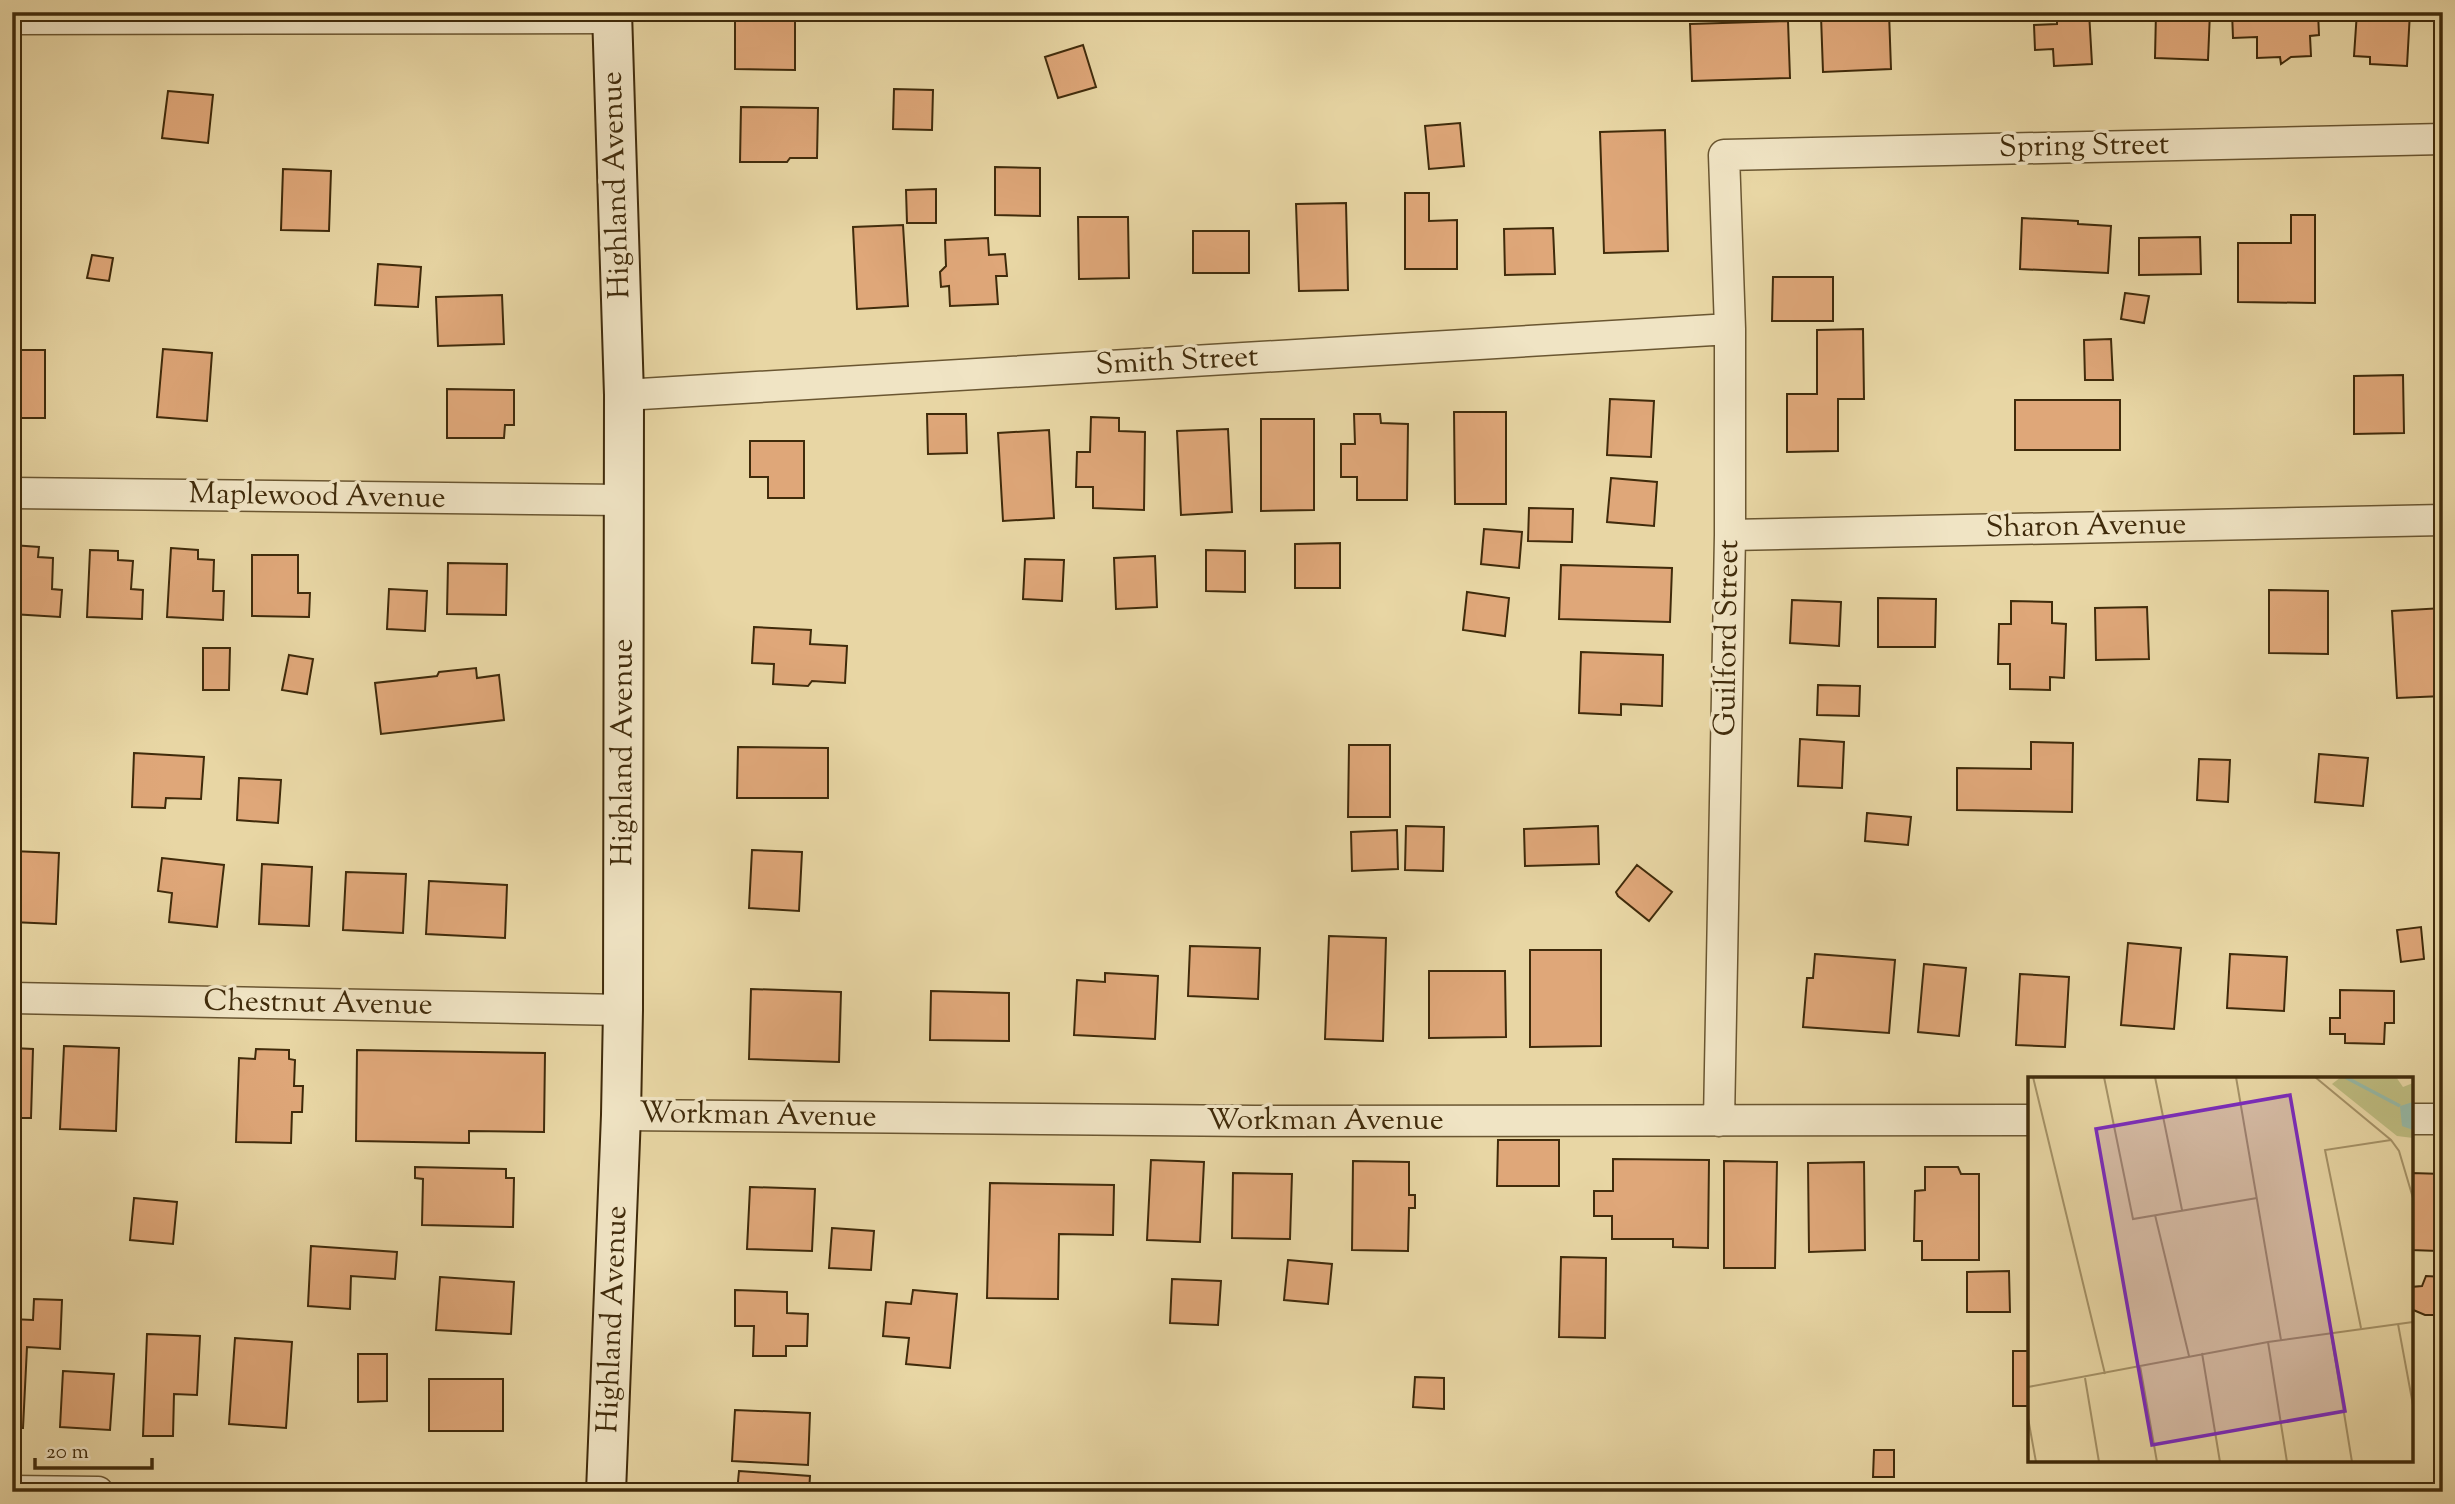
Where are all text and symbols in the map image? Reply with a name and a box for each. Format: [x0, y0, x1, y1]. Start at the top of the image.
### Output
street label: Highland Avenue [592, 71, 642, 299]
street label: Spring Street [1999, 124, 2169, 170]
street label: Smith Street [1095, 336, 1259, 388]
street label: Maplewood Avenue [188, 473, 446, 521]
street label: Sharon Avenue [1985, 504, 2187, 550]
street label: Guilford Street [1705, 539, 1751, 737]
street label: Highland Avenue [602, 638, 645, 866]
street label: Chestnut Avenue [203, 981, 433, 1027]
inset map [2028, 1077, 2413, 1462]
street label: Workman Avenue [639, 1092, 877, 1140]
street label: Workman Avenue [1206, 1100, 1444, 1143]
street label: Highland Avenue [587, 1205, 639, 1434]
scale bar [35, 1427, 152, 1471]
text: 20 m [46, 1438, 89, 1468]

